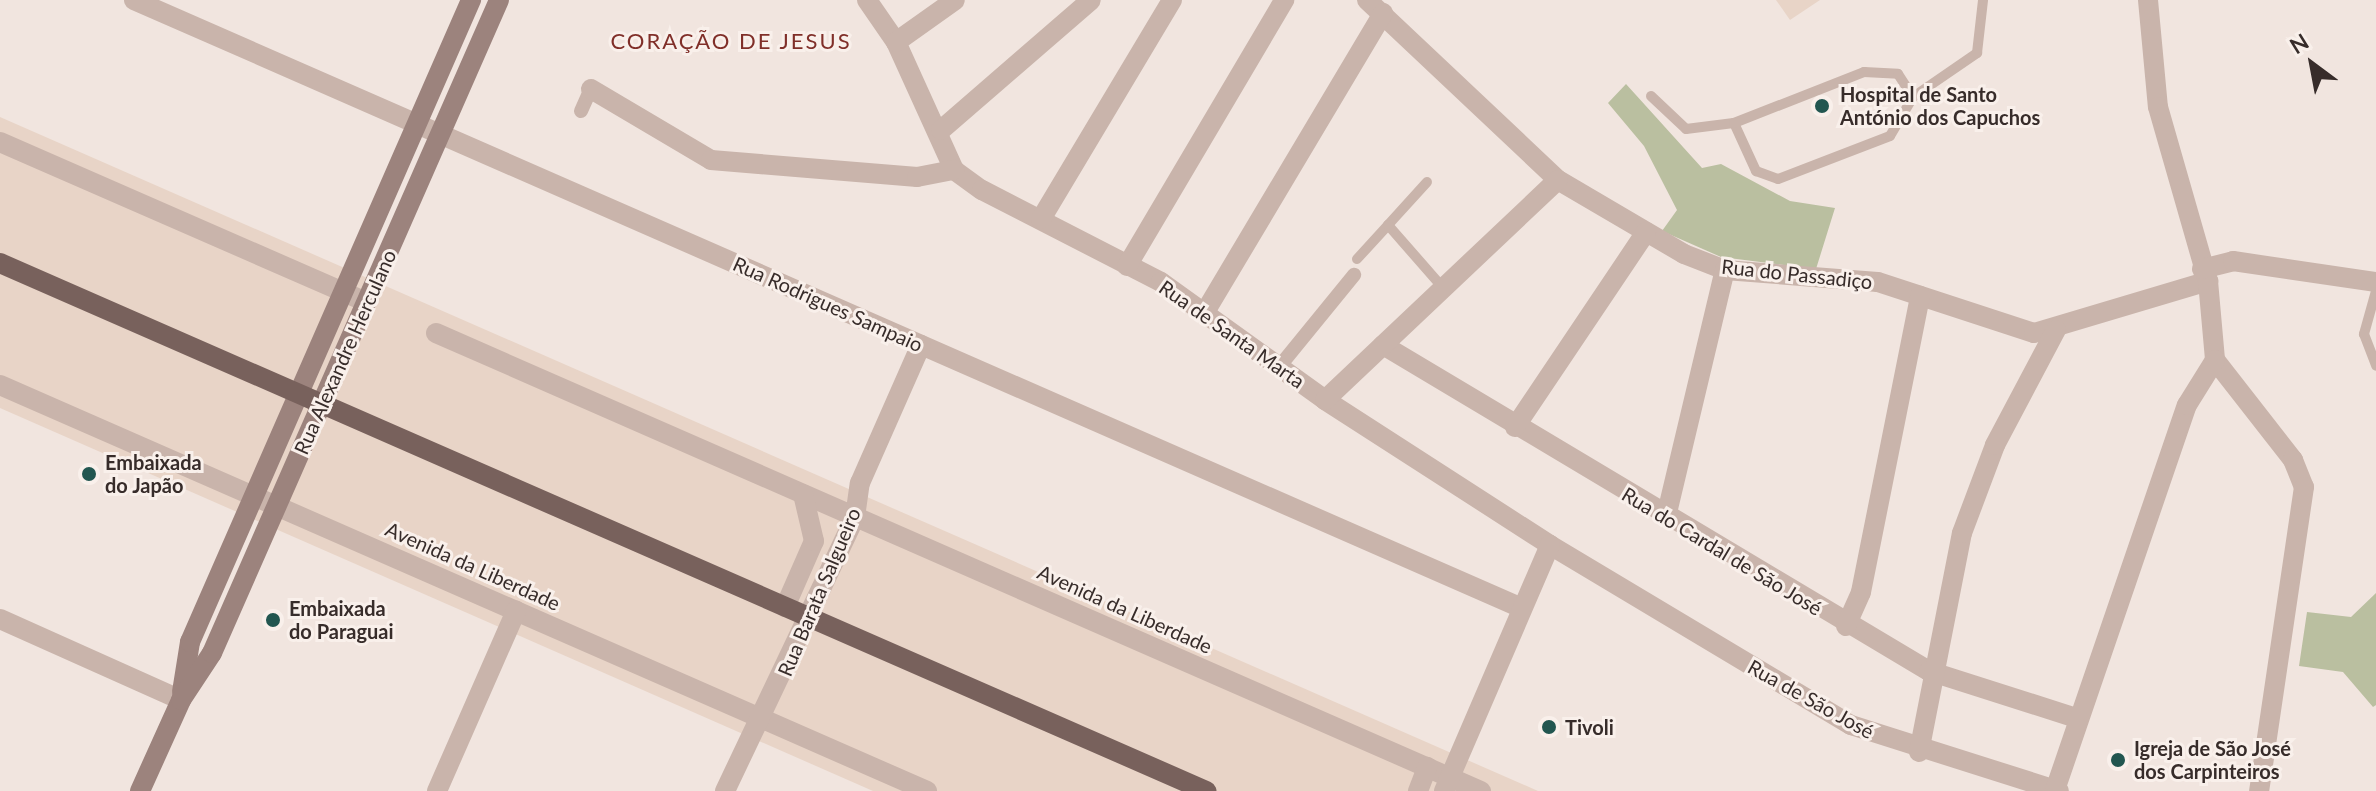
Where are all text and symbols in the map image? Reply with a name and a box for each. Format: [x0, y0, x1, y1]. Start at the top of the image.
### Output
north arrow [2272, 24, 2352, 104]
text: N [2285, 27, 2313, 59]
district label: CORAÇÃO DE JESUS [610, 28, 852, 54]
place label: Hospital de Santo António dos Capuchos [1840, 82, 2040, 129]
marker: Hospital de Santo António dos Capuchos [1811, 95, 1833, 117]
street label: Rua Alexandre Herculano [289, 246, 401, 458]
street label: Rua Rodrigues Sampaio [729, 251, 927, 357]
street label: Rua do Passadiço [1720, 254, 1874, 294]
street label: Rua de Santa Marta [1155, 275, 1309, 393]
place label: Embaixada do Japão [105, 450, 202, 497]
marker: Embaixada do Japão [80, 465, 98, 483]
street label: Rua do Cardal de São José [1617, 482, 1827, 620]
street label: Rua Barata Salgueiro [773, 504, 865, 680]
street label: Avenida da Liberdade [382, 517, 564, 615]
street label: Avenida da Liberdade [1034, 560, 1216, 658]
place label: Embaixada do Paraguai [289, 596, 393, 643]
marker: Embaixada do Paraguai [264, 611, 282, 629]
street label: Rua de São José [1744, 654, 1878, 744]
place label: Tivoli [1565, 715, 1614, 739]
marker: Tivoli [1540, 718, 1558, 736]
place label: Igreja de São José dos Carpinteiros [2134, 736, 2292, 783]
marker: Igreja de São José dos Carpinteiros [2109, 751, 2127, 769]

